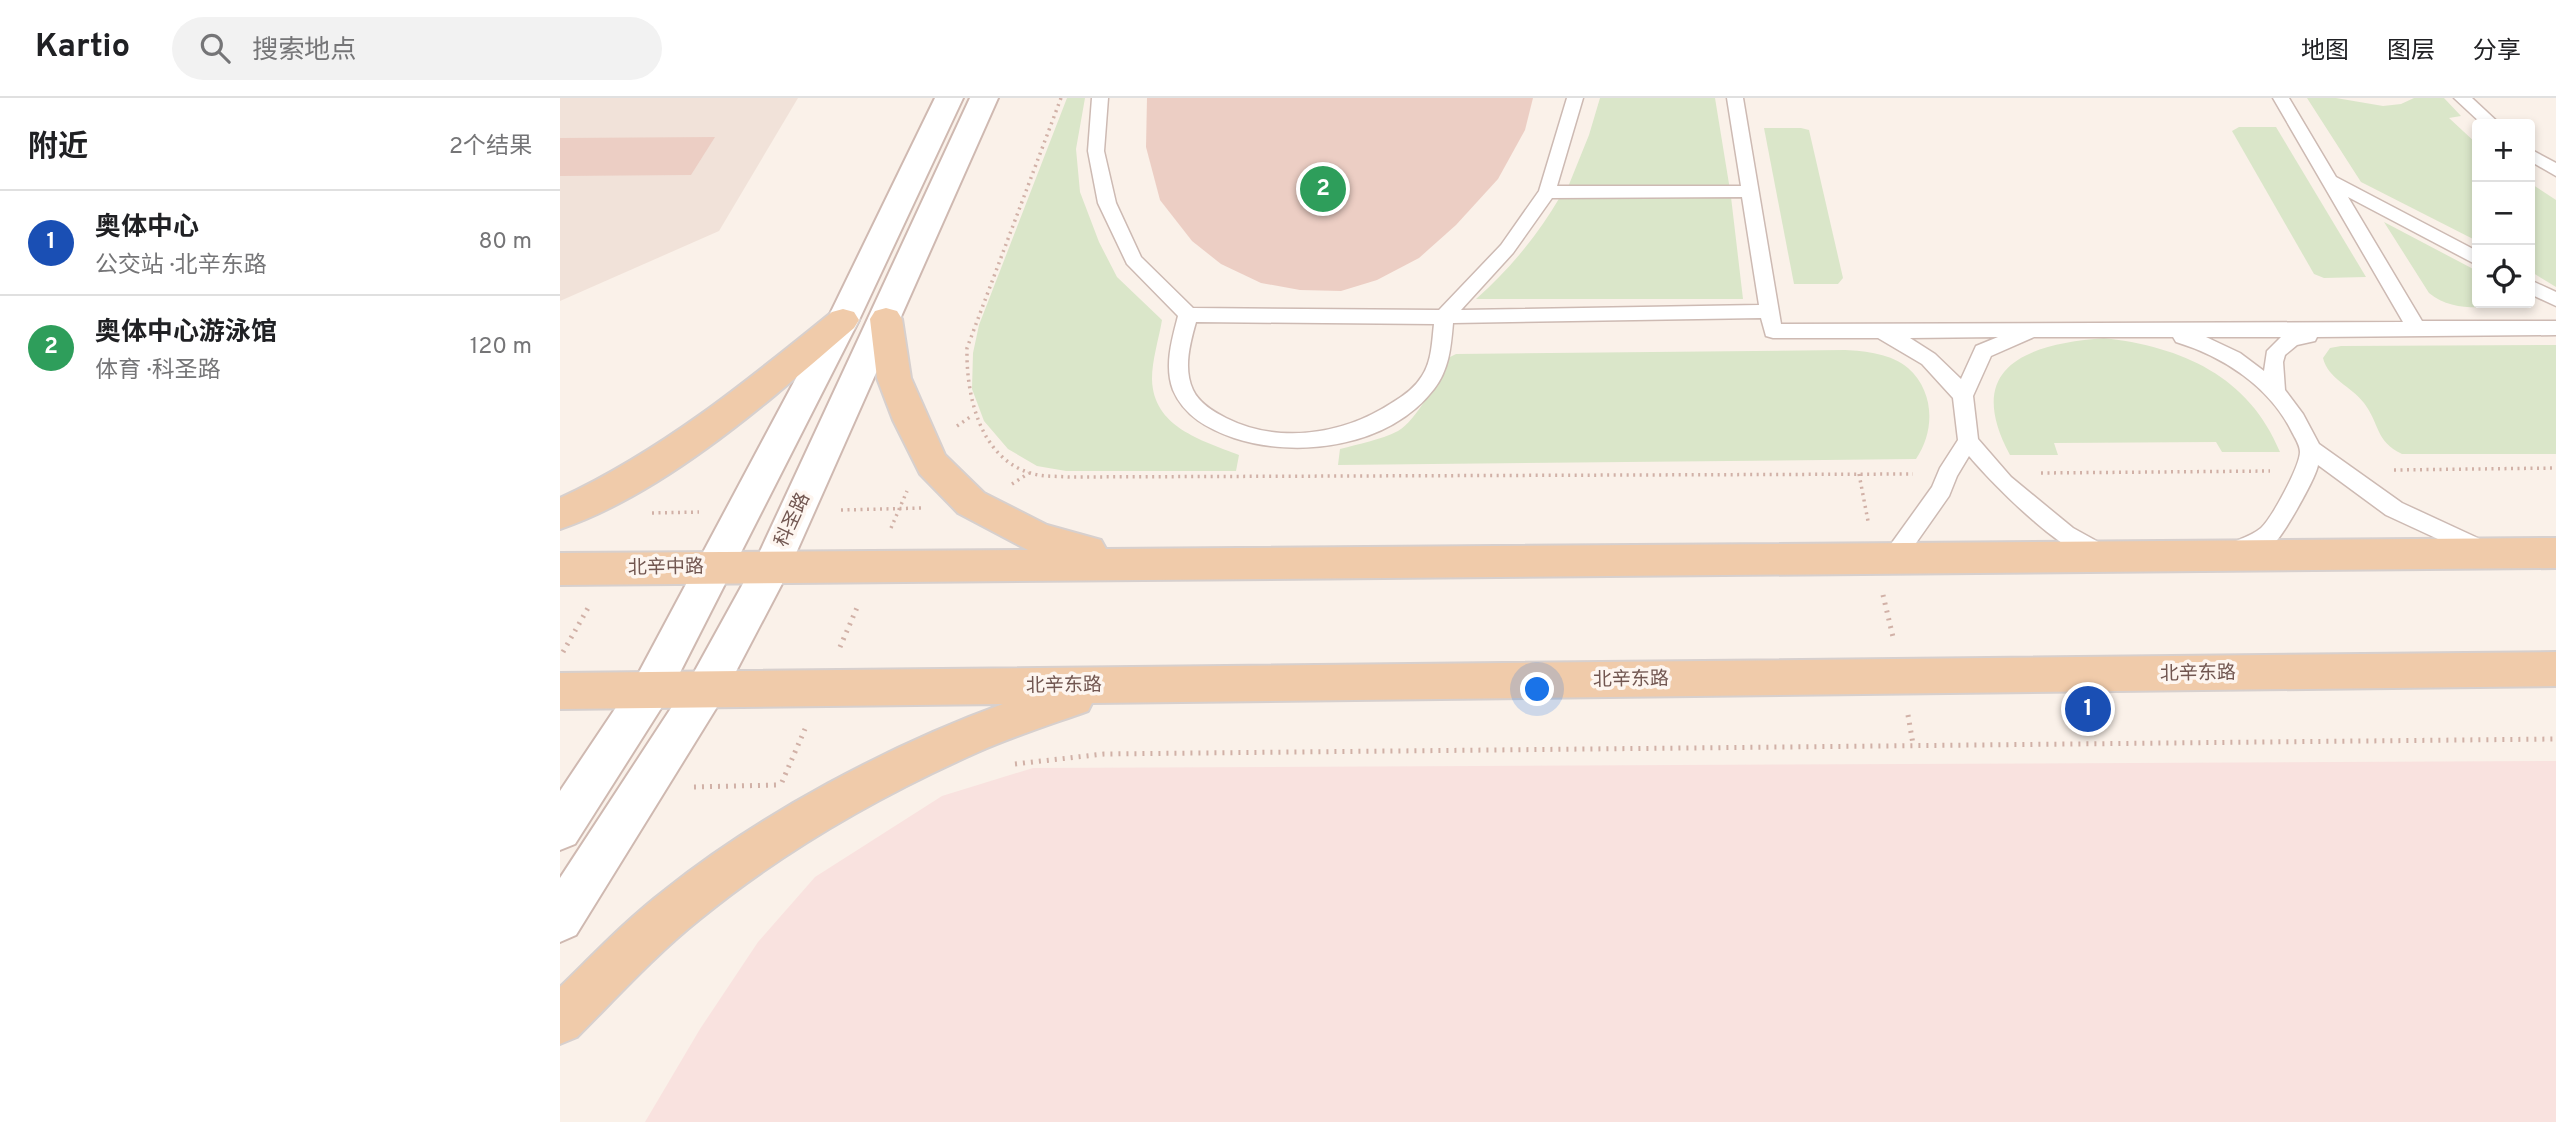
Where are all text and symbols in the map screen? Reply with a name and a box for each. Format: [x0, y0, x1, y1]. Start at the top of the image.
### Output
search box [172, 17, 662, 80]
text: Kartio [35, 27, 130, 69]
icon: search [196, 29, 234, 67]
text: 搜索地点 [252, 35, 356, 68]
text: 地图 [2301, 37, 2349, 67]
text: 图层 [2387, 37, 2435, 67]
text: 分享 [2473, 37, 2521, 67]
map controls [2472, 119, 2535, 308]
button: + [2472, 119, 2535, 182]
text: 附近 [28, 130, 88, 167]
text: 2个结果 [449, 133, 532, 162]
pin: 2 [1300, 163, 1346, 215]
button: − [2472, 182, 2535, 245]
text: 奥体中心 [95, 212, 199, 245]
text: 1 [46, 228, 56, 257]
text: 80 m [479, 228, 532, 257]
button: locate [2472, 245, 2535, 308]
text: 公交站 · 北辛东路 [95, 252, 267, 281]
text: 奥体中心游泳馆 [95, 317, 277, 350]
text: 2 [44, 333, 58, 362]
text: 120 m [470, 333, 532, 362]
text: 体育 · 科圣路 [95, 357, 221, 386]
street label: 科圣路 [770, 489, 816, 551]
street label: 北辛中路 [628, 555, 704, 581]
street label: 北辛东路 [2160, 661, 2236, 687]
street label: 北辛东路 [1593, 667, 1669, 693]
your location [1520, 672, 1554, 706]
street label: 北辛东路 [1026, 673, 1102, 699]
pin: 1 [2065, 683, 2111, 735]

